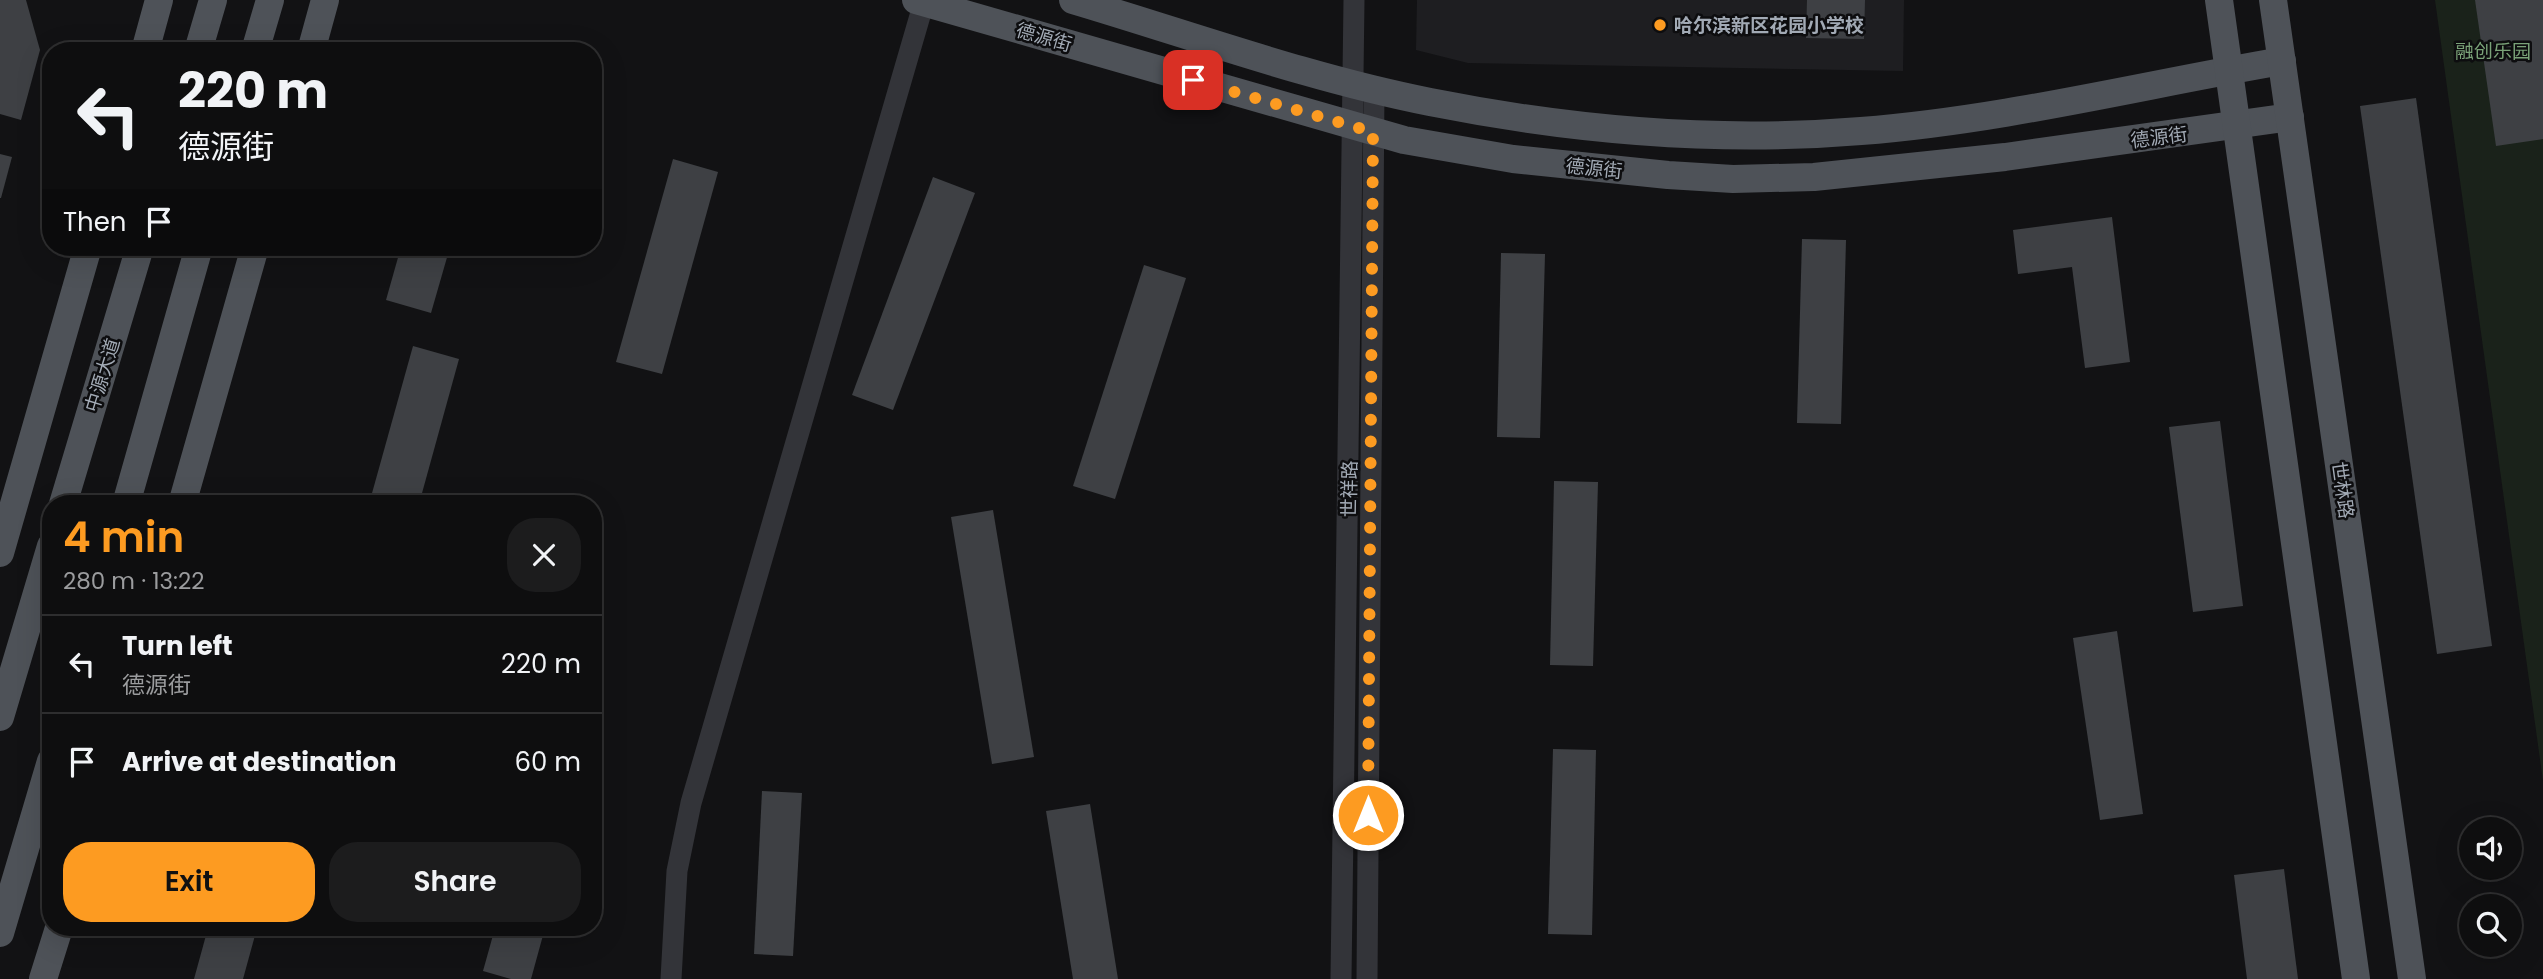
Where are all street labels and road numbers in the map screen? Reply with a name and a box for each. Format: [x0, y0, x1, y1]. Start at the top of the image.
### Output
street label: 德源街 [1013, 17, 1075, 58]
street label: 德源街 [2129, 121, 2189, 154]
street label: 德源街 [1564, 152, 1624, 185]
street label: 中源大道 [78, 335, 127, 415]
street label: 世祥路 [1336, 460, 1363, 518]
street label: 世林路 [2325, 460, 2360, 520]

